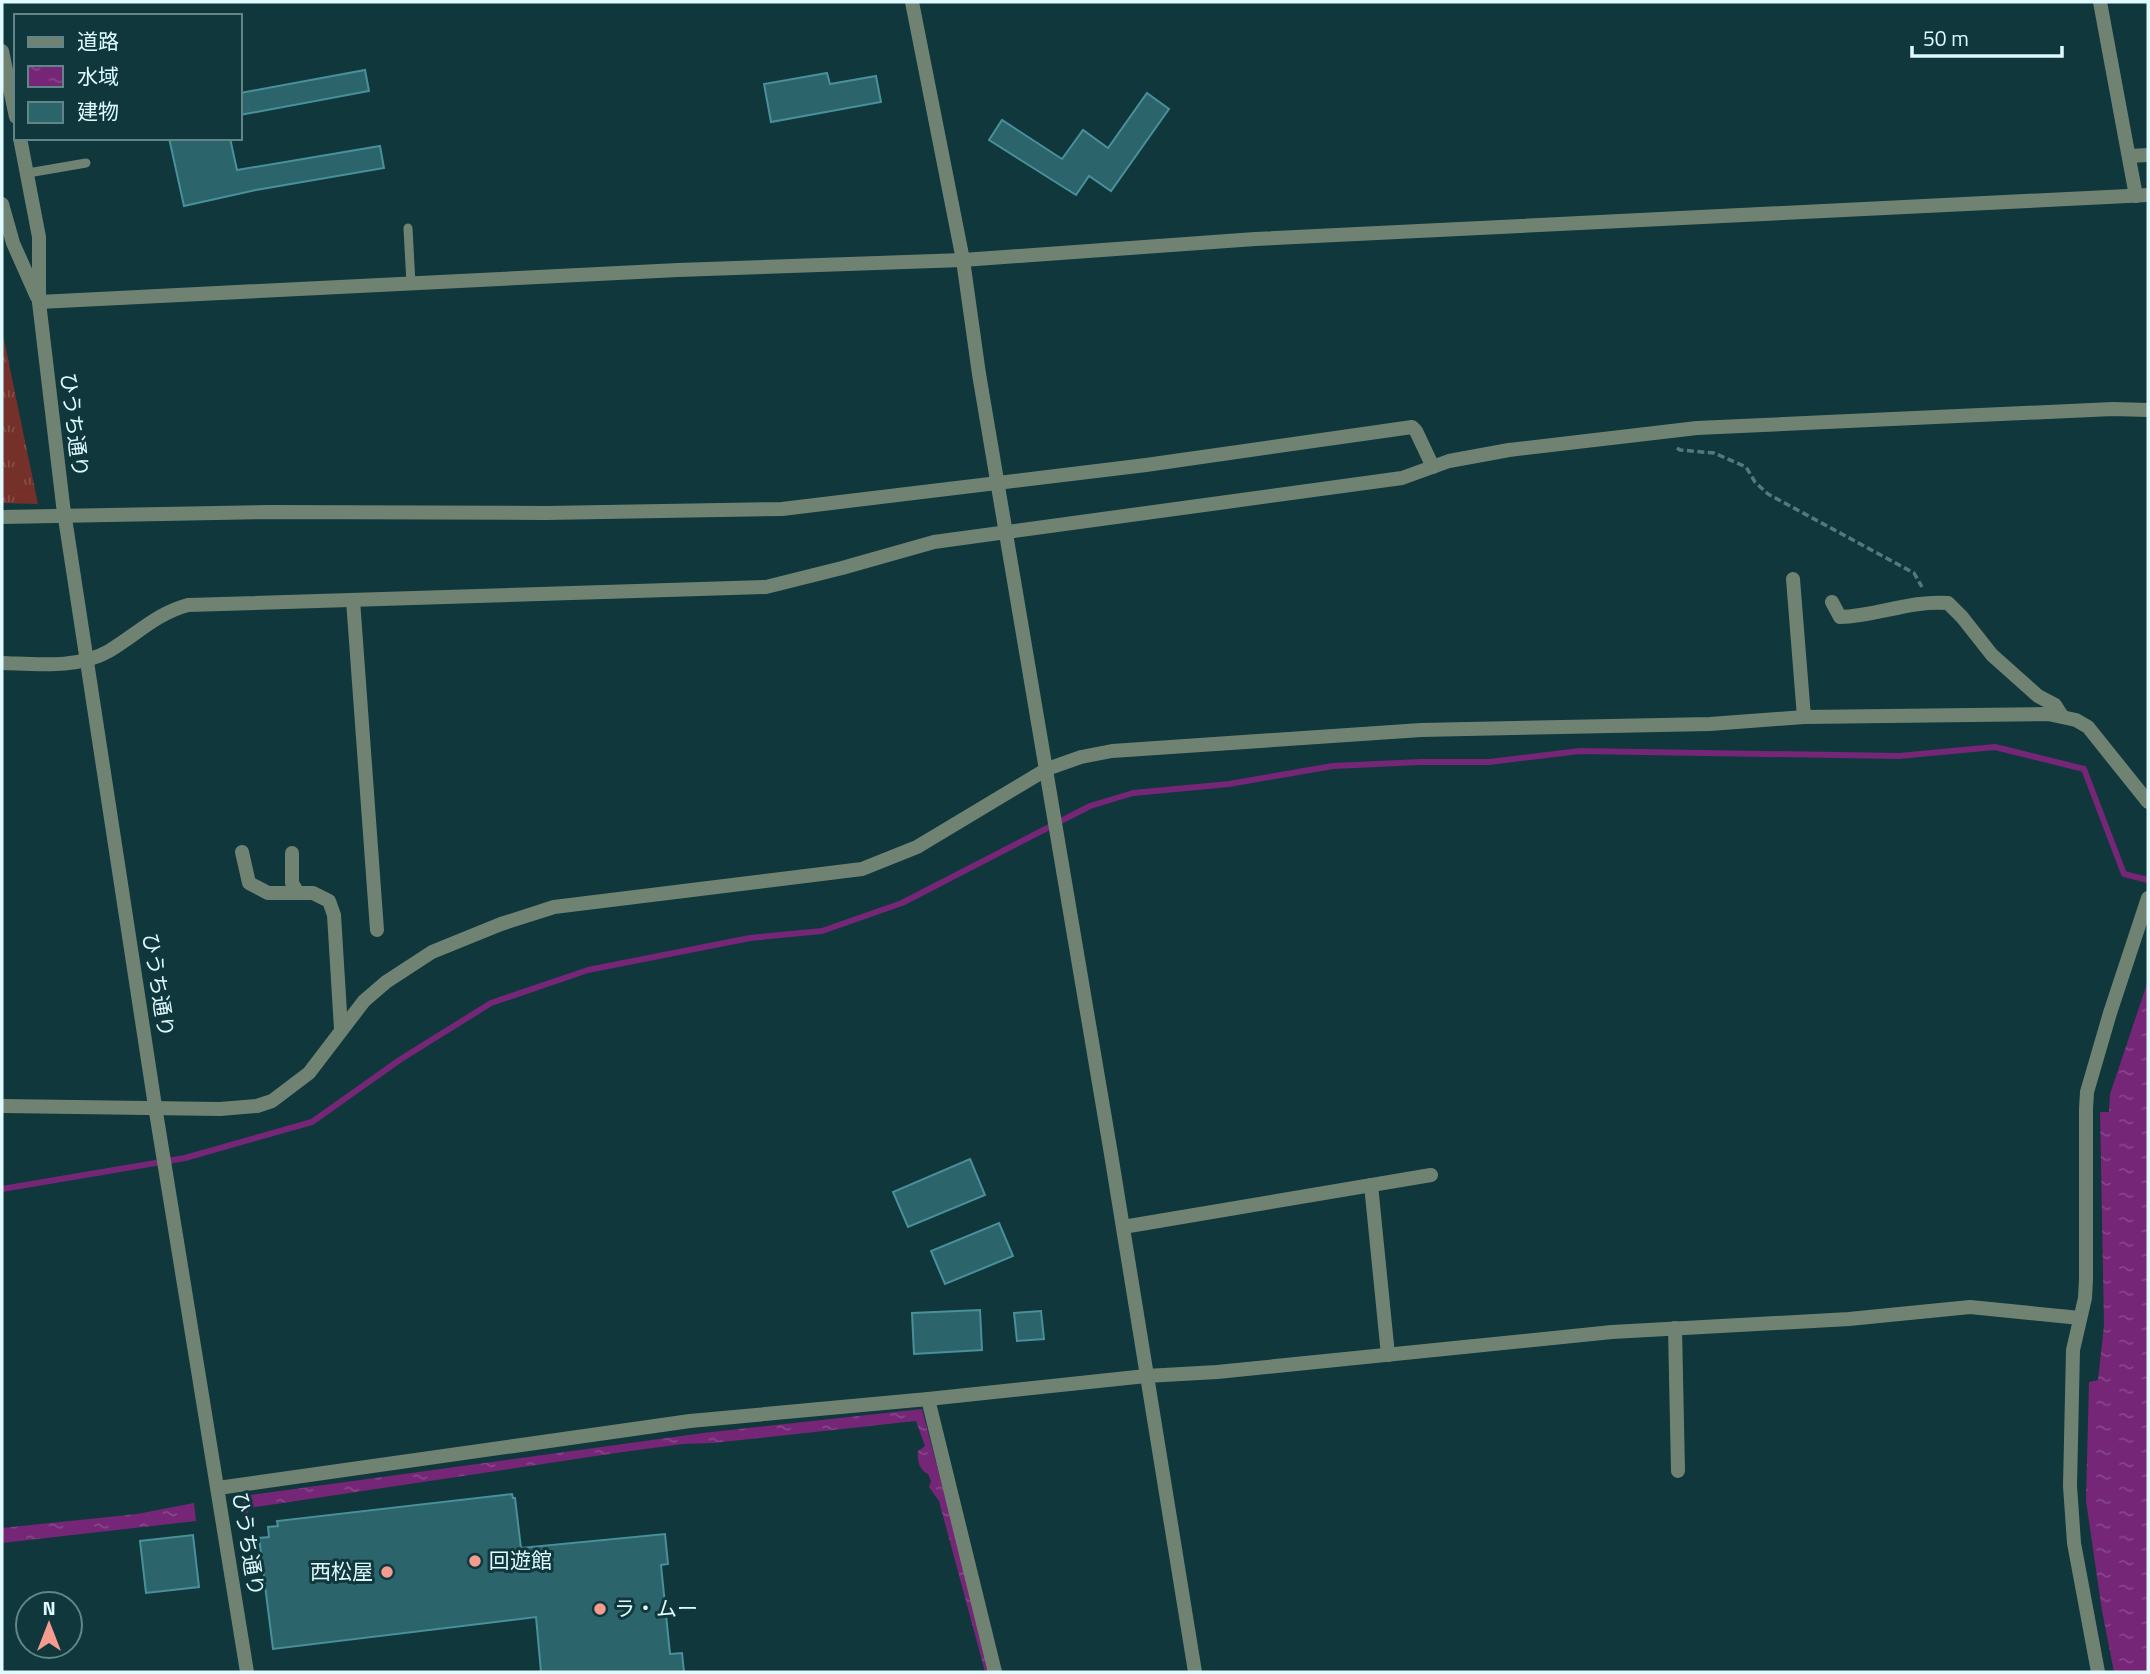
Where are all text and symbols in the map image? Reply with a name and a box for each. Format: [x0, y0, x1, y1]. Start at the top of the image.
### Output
legend [14, 14, 242, 140]
scale bar [1912, 14, 2062, 58]
text: 50 m [1923, 22, 1969, 54]
text: 道路 [77, 25, 119, 57]
text: 水域 [77, 60, 119, 92]
text: 建物 [77, 95, 119, 127]
street label: ひうち通り [53, 371, 97, 479]
street label: ひうち通り [135, 930, 183, 1039]
street label: ひうち通り [225, 1489, 273, 1598]
place label: 回遊館 [489, 1544, 552, 1576]
marker: 回遊館 [467, 1553, 483, 1569]
place label: 西松屋 [310, 1555, 373, 1587]
marker: 西松屋 [379, 1564, 395, 1580]
north arrow [14, 1590, 84, 1660]
place label: ラ・ムー [614, 1592, 698, 1624]
text: N [42, 1593, 56, 1622]
marker: ラ・ムー [592, 1601, 608, 1617]

